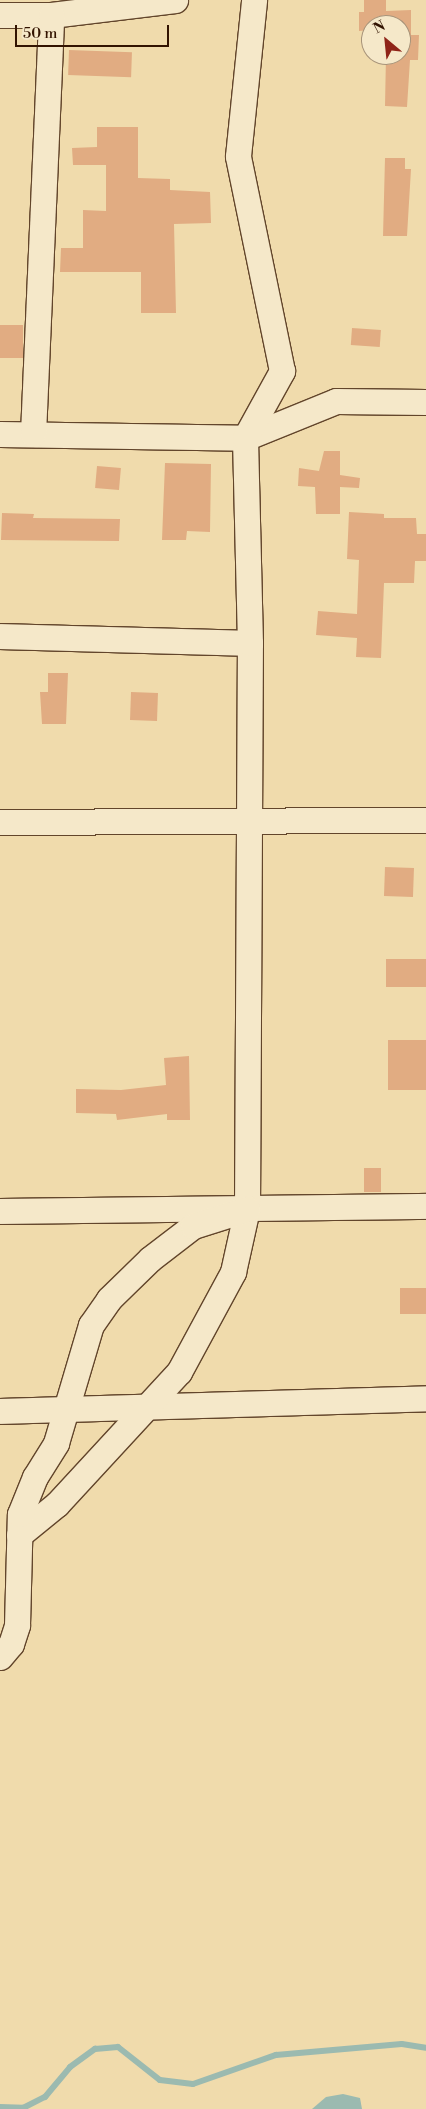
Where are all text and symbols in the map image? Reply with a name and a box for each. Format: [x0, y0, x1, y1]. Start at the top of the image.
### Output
scale bar [18, 15, 171, 47]
north arrow [361, 15, 411, 65]
text: N [370, 17, 389, 38]
text: 50 m [23, 24, 57, 43]

